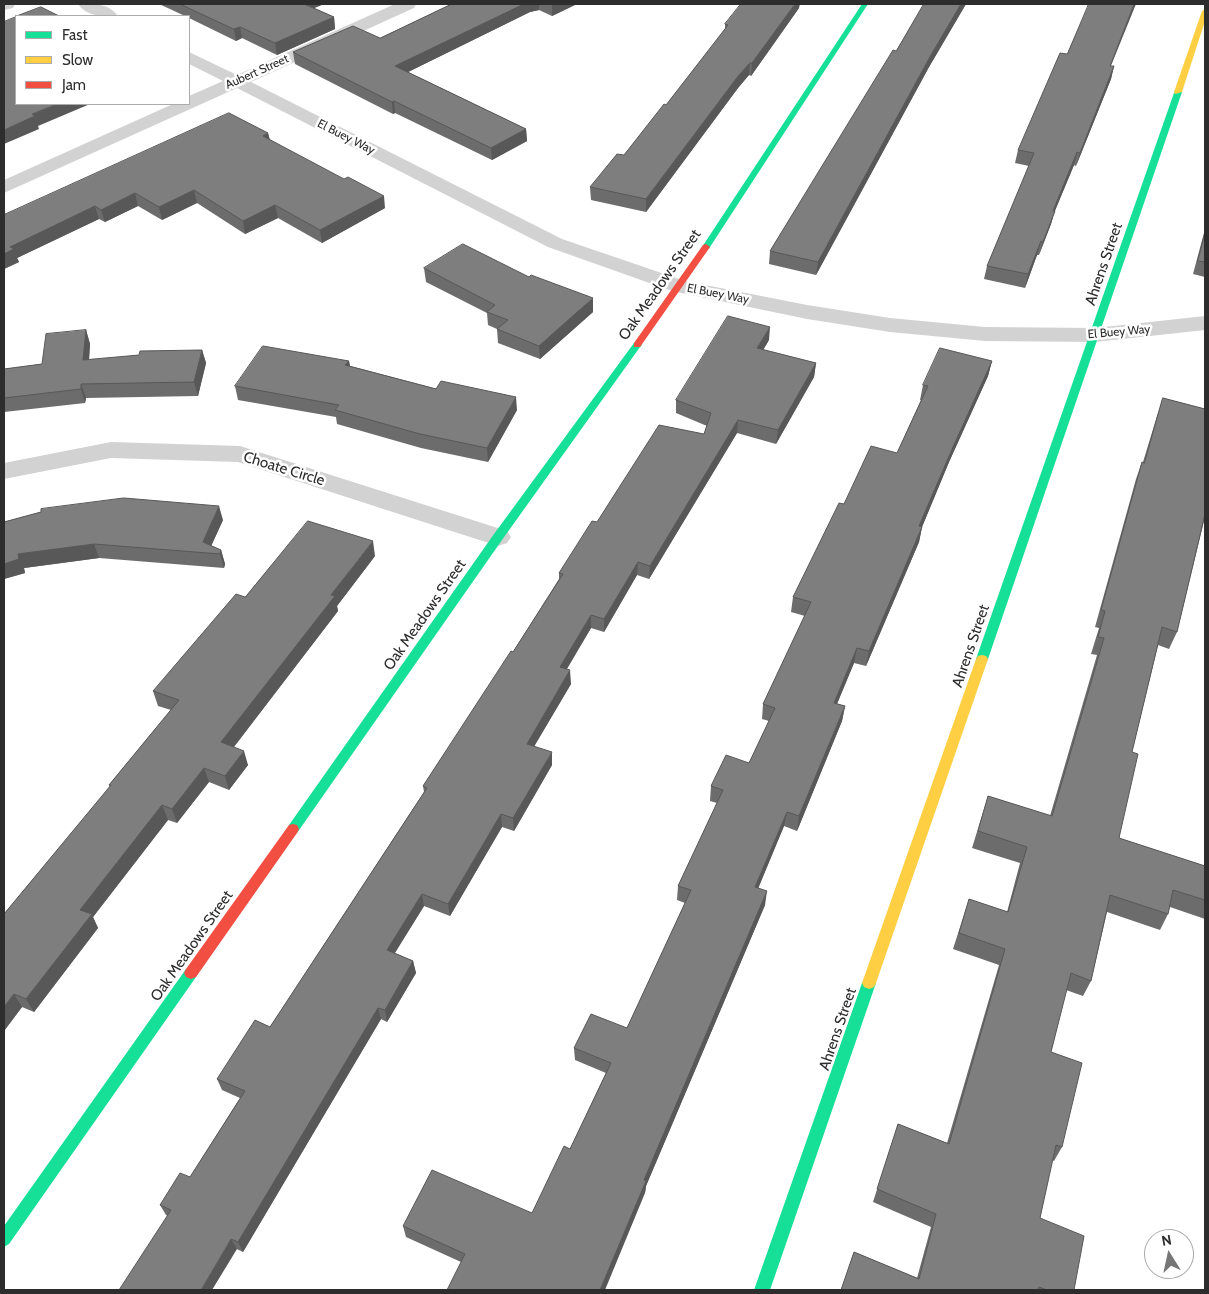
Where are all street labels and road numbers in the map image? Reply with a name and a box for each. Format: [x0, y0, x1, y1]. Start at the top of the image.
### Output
street label: Aubert Street [223, 52, 291, 92]
street label: El Buey Way [315, 116, 377, 158]
street label: Ahrens Street [1081, 220, 1127, 308]
street label: Oak Meadows Street [615, 226, 705, 344]
street label: El Buey Way [686, 281, 750, 307]
street label: El Buey Way [1087, 322, 1151, 342]
street label: Choate Circle [241, 448, 327, 490]
street label: Oak Meadows Street [380, 556, 470, 674]
street label: Ahrens Street [948, 602, 994, 690]
street label: Oak Meadows Street [147, 887, 237, 1005]
street label: Ahrens Street [815, 985, 861, 1073]

